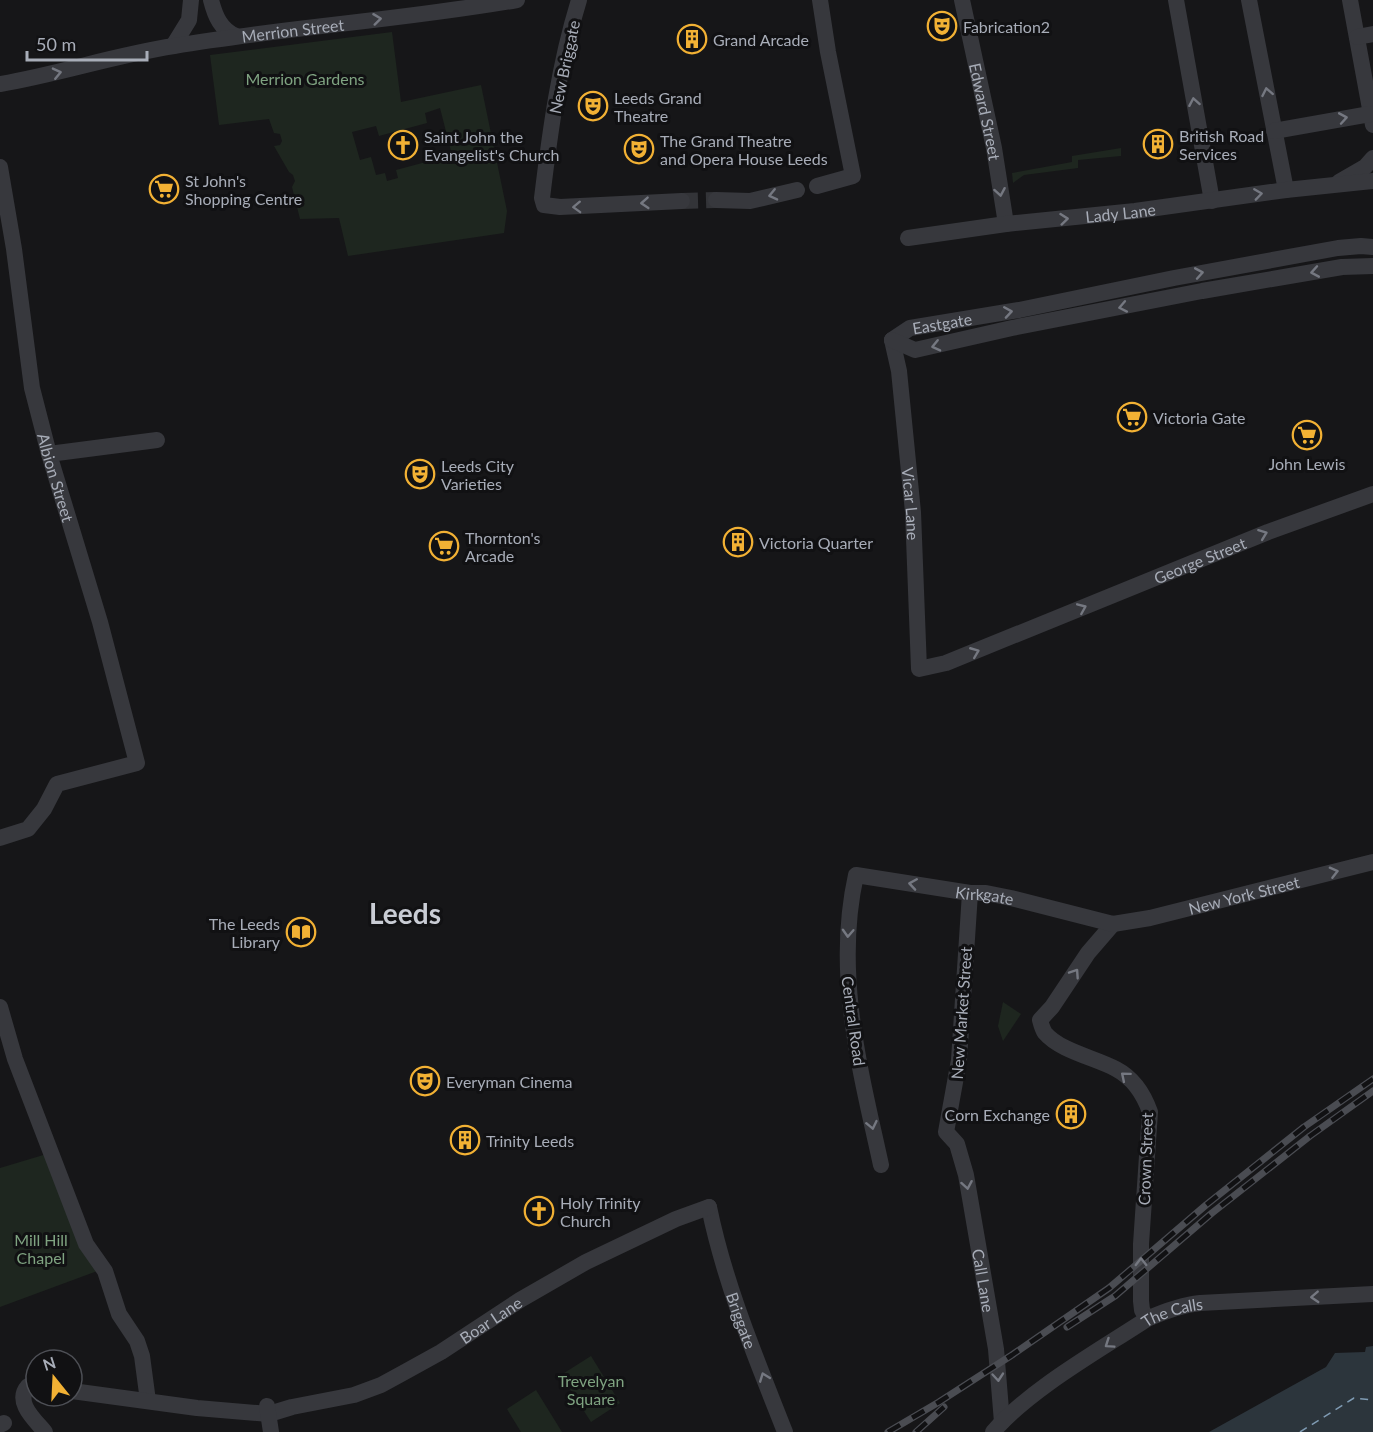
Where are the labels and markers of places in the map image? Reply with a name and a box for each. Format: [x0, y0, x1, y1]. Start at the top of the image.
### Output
theatre icon: Fabrication2 [926, 10, 958, 42]
place label: Fabrication2 [963, 17, 1050, 36]
building icon: Grand Arcade [676, 23, 708, 55]
place label: Grand Arcade [713, 30, 809, 49]
place label: Leeds Grand Theatre [614, 88, 702, 125]
theatre icon: Leeds Grand Theatre [577, 90, 609, 122]
place label: British Road Services [1179, 126, 1264, 163]
place label: Saint John the Evangelist's Church [424, 127, 560, 164]
building icon: British Road Services [1142, 128, 1174, 160]
church icon: Saint John the Evangelist's Church [387, 129, 419, 161]
place label: The Grand Theatre and Opera House Leeds [660, 131, 828, 168]
theatre icon: The Grand Theatre and Opera House Leeds [623, 133, 655, 165]
place label: St John's Shopping Centre [185, 171, 302, 208]
supermarket icon: St John's Shopping Centre [148, 173, 180, 205]
supermarket icon: Victoria Gate [1116, 401, 1148, 433]
place label: Victoria Gate [1153, 408, 1245, 427]
supermarket icon: John Lewis [1291, 419, 1323, 451]
place label: John Lewis [1269, 454, 1345, 473]
place label: Leeds City Varieties [441, 456, 515, 493]
theatre icon: Leeds City Varieties [404, 458, 436, 490]
building icon: Victoria Quarter [722, 526, 754, 558]
place label: Thornton's Arcade [465, 528, 541, 565]
supermarket icon: Thornton's Arcade [428, 530, 460, 562]
place label: Victoria Quarter [759, 533, 873, 552]
place label: The Leeds Library [209, 914, 281, 951]
library icon: The Leeds Library [285, 916, 317, 948]
theatre icon: Everyman Cinema [409, 1065, 441, 1097]
place label: Everyman Cinema [446, 1072, 573, 1091]
building icon: Corn Exchange [1055, 1098, 1087, 1130]
place label: Corn Exchange [945, 1105, 1050, 1124]
building icon: Trinity Leeds [449, 1124, 481, 1156]
place label: Trinity Leeds [486, 1131, 574, 1150]
place label: Holy Trinity Church [560, 1193, 641, 1230]
church icon: Holy Trinity Church [523, 1195, 555, 1227]

